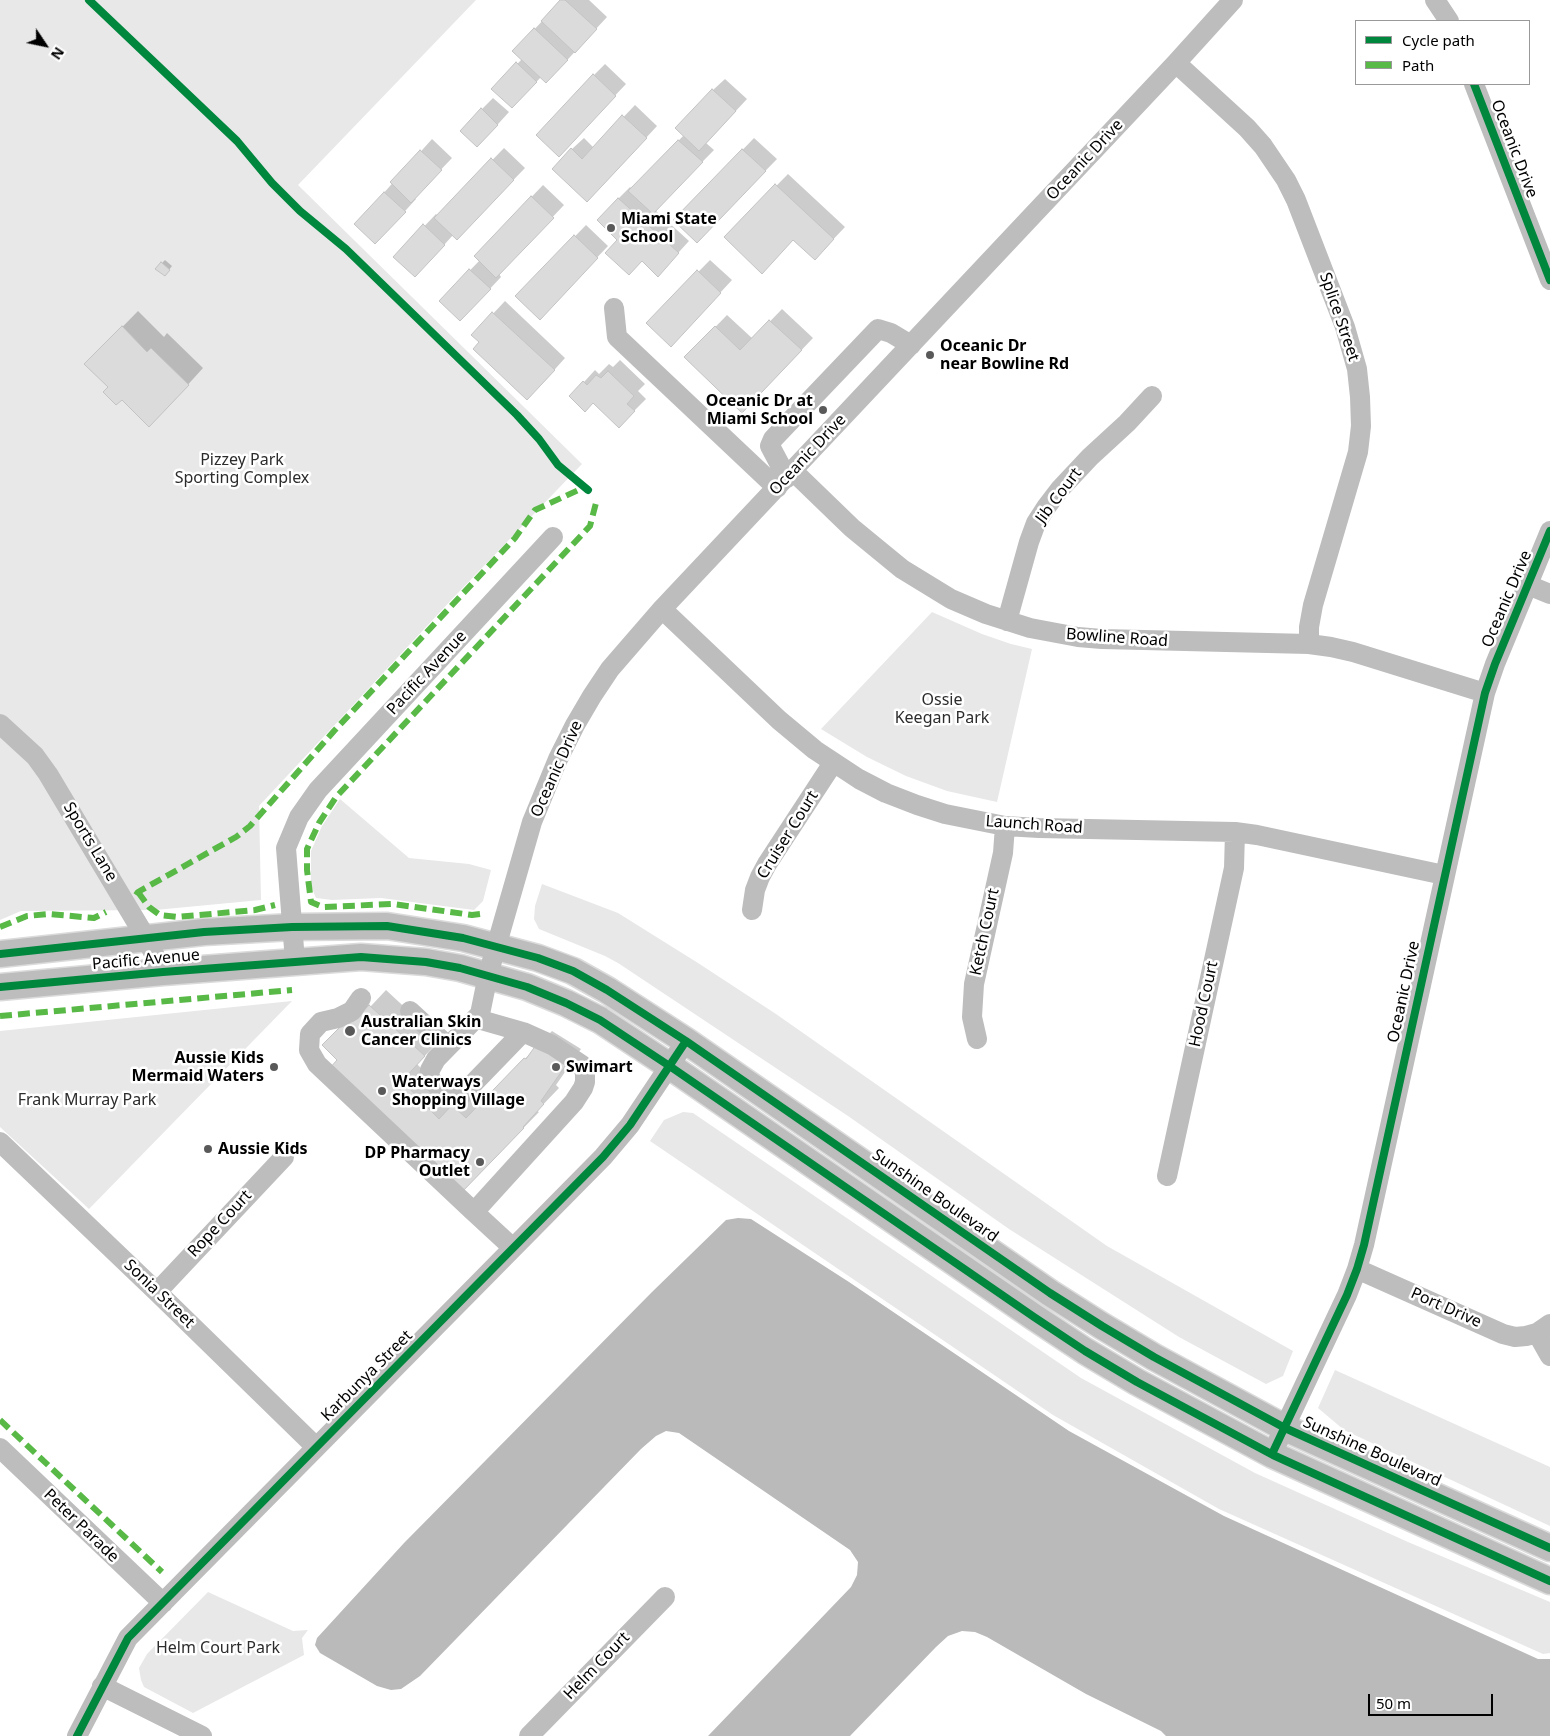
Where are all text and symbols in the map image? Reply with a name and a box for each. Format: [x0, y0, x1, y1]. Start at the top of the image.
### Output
north arrow [20, 20, 70, 70]
legend [1355, 20, 1530, 85]
text: Cycle path [1402, 30, 1475, 50]
text: N [47, 44, 69, 64]
text: Path [1402, 55, 1434, 75]
street label: Oceanic Drive [1486, 97, 1542, 201]
street label: Oceanic Drive [1043, 116, 1127, 204]
place label: Miami State School [621, 209, 717, 247]
marker: Miami State School [605, 222, 617, 234]
street label: Splice Street [1315, 270, 1363, 364]
place label: Oceanic Dr near Bowline Rd [940, 336, 1069, 374]
marker: Oceanic Dr near Bowline Rd [924, 349, 936, 361]
place label: Oceanic Dr at Miami School [706, 391, 813, 429]
marker: Oceanic Dr at Miami School [817, 404, 829, 416]
street label: Oceanic Drive [766, 411, 850, 499]
park label: Pizzey Park Sporting Complex [175, 450, 309, 488]
street label: Jib Court [1032, 464, 1086, 528]
street label: Oceanic Drive [1478, 548, 1536, 650]
street label: Bowline Road [1065, 625, 1169, 651]
street label: Pacific Avenue [383, 627, 471, 719]
park label: Ossie Keegan Park [895, 690, 989, 728]
street label: Oceanic Drive [527, 718, 587, 820]
street label: Cruiser Court [753, 787, 823, 883]
street label: Sports Lane [59, 799, 121, 885]
street label: Launch Road [985, 812, 1083, 838]
street label: Ketch Court [966, 887, 1004, 977]
street label: Oceanic Drive [1384, 939, 1424, 1045]
street label: Pacific Avenue [91, 946, 201, 974]
street label: Hood Court [1186, 959, 1222, 1049]
place label: Australian Skin Cancer Clinics [361, 1012, 481, 1050]
marker: Australian Skin Cancer Clinics [343, 1024, 357, 1038]
place label: Aussie Kids Mermaid Waters [132, 1048, 264, 1086]
place label: Swimart [566, 1057, 633, 1077]
marker: Aussie Kids Mermaid Waters [268, 1061, 280, 1073]
marker: Swimart [550, 1061, 562, 1073]
place label: Waterways Shopping Village [392, 1072, 525, 1110]
marker: Waterways Shopping Village [376, 1085, 388, 1097]
park label: Frank Murray Park [18, 1090, 156, 1110]
place label: Aussie Kids [218, 1139, 308, 1159]
marker: Aussie Kids [202, 1143, 214, 1155]
place label: DP Pharmacy Outlet [365, 1143, 470, 1181]
street label: Sunshine Boulevard [868, 1145, 1002, 1247]
marker: DP Pharmacy Outlet [474, 1156, 486, 1168]
street label: Rope Court [184, 1186, 256, 1262]
street label: Sonia Street [120, 1256, 198, 1332]
street label: Port Drive [1408, 1284, 1484, 1332]
street label: Karbunya Street [317, 1326, 417, 1426]
street label: Sunshine Boulevard [1300, 1413, 1444, 1491]
street label: Peter Parade [39, 1485, 123, 1567]
street label: Helm Court [560, 1628, 634, 1704]
park label: Helm Court Park [156, 1638, 280, 1658]
scale bar [1370, 1684, 1495, 1716]
text: 50 m [1376, 1693, 1411, 1713]

